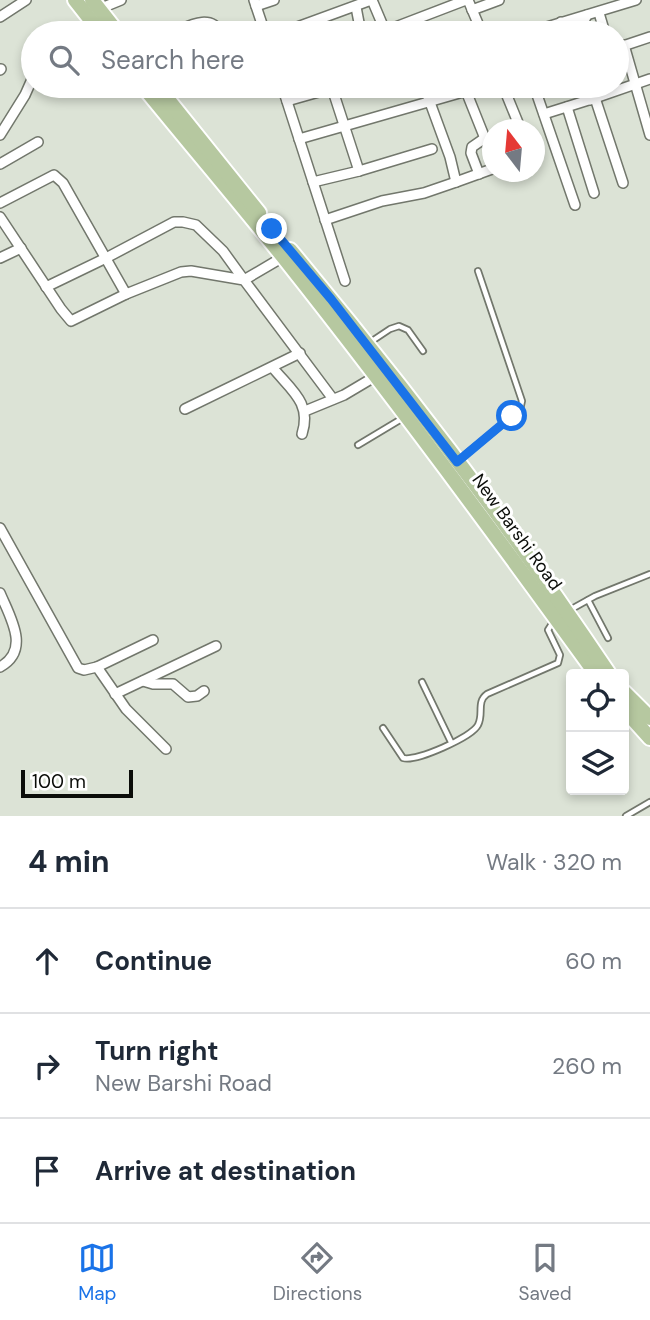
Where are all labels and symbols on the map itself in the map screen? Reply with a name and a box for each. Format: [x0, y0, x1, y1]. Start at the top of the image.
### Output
north arrow [482, 119, 545, 182]
route end [256, 213, 287, 244]
route start [496, 400, 527, 431]
street label: New Barshi Road [467, 469, 567, 595]
scale bar [21, 767, 133, 799]

